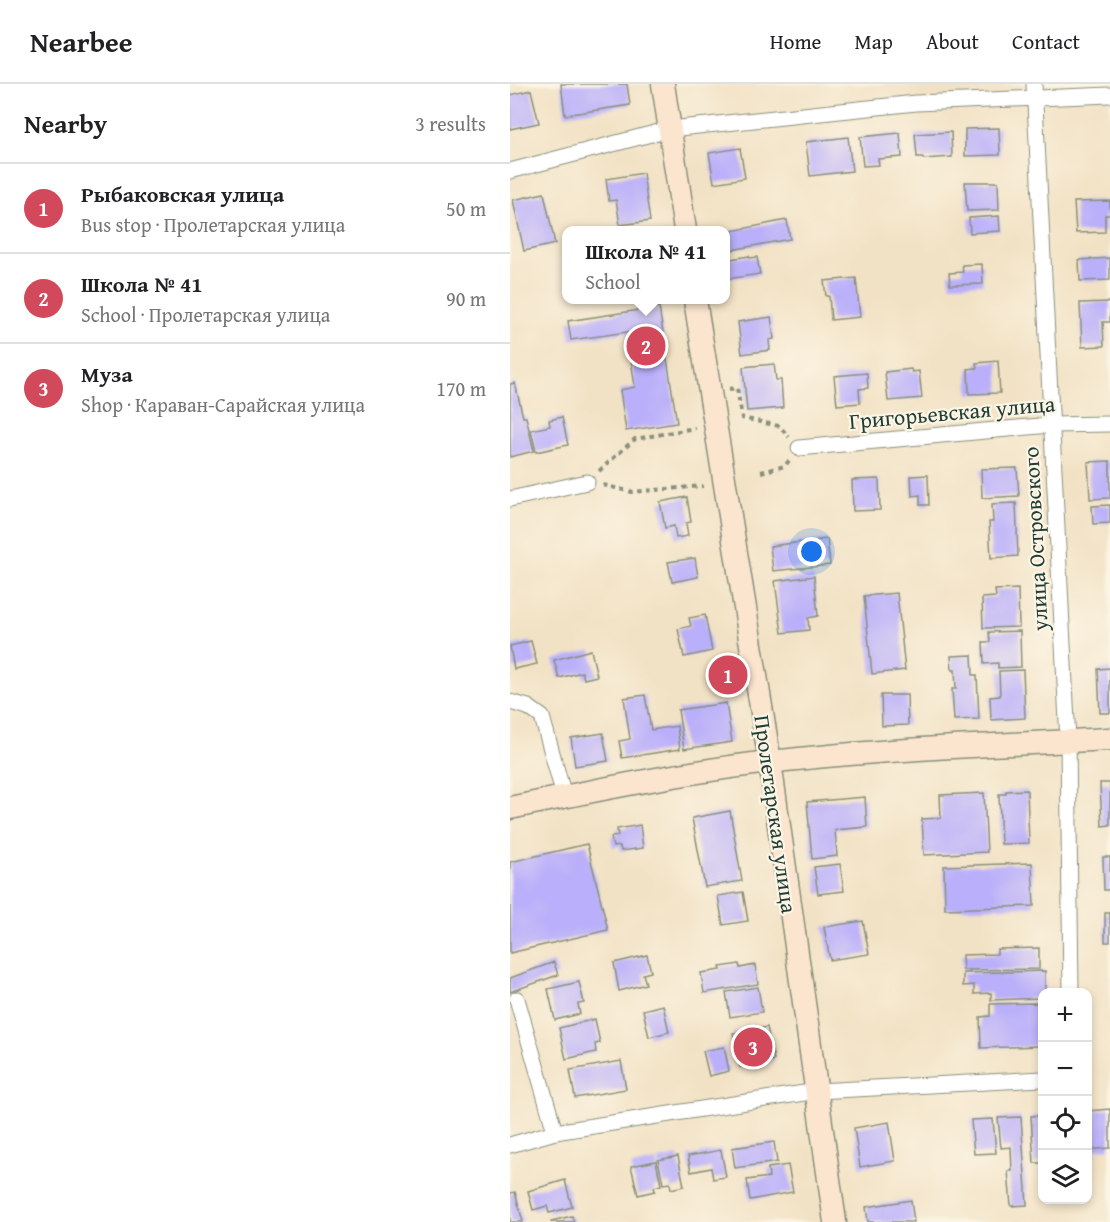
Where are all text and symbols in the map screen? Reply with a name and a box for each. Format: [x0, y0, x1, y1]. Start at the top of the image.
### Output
text: Nearbee [30, 21, 133, 62]
text: Home [770, 26, 821, 57]
text: Map [854, 26, 893, 57]
text: About [926, 26, 979, 57]
text: Contact [1012, 26, 1080, 57]
text: Nearby [24, 104, 107, 143]
text: 3 results [415, 109, 486, 138]
text: Рыбаковская улица [81, 178, 284, 210]
text: 1 [38, 194, 49, 223]
text: 50 m [446, 194, 486, 223]
text: Bus stop · Пролетарская улица [81, 210, 345, 239]
popup [562, 226, 730, 304]
text: Школа № 41 [585, 235, 707, 267]
text: School [585, 267, 641, 296]
text: Школа № 41 [81, 268, 203, 300]
text: 2 [38, 284, 49, 313]
text: 90 m [446, 284, 486, 313]
text: School · Пролетарская улица [81, 300, 330, 329]
pin: 2 [626, 324, 666, 368]
text: Муза [81, 358, 133, 390]
text: 3 [38, 374, 49, 403]
text: 170 m [436, 374, 486, 403]
street label: Григорьевская улица [848, 387, 1057, 437]
text: Shop · Караван-Сарайская улица [81, 390, 365, 419]
street label: улица Островского [1014, 446, 1056, 633]
your location [797, 537, 826, 566]
pin: 1 [708, 652, 748, 698]
street label: Пролетарская улица [746, 713, 806, 916]
map controls [1038, 988, 1092, 1204]
button: + [1038, 988, 1092, 1042]
pin: 3 [734, 1024, 772, 1070]
button: − [1038, 1042, 1092, 1096]
button: locate [1038, 1096, 1092, 1150]
button: layers [1038, 1150, 1092, 1204]

